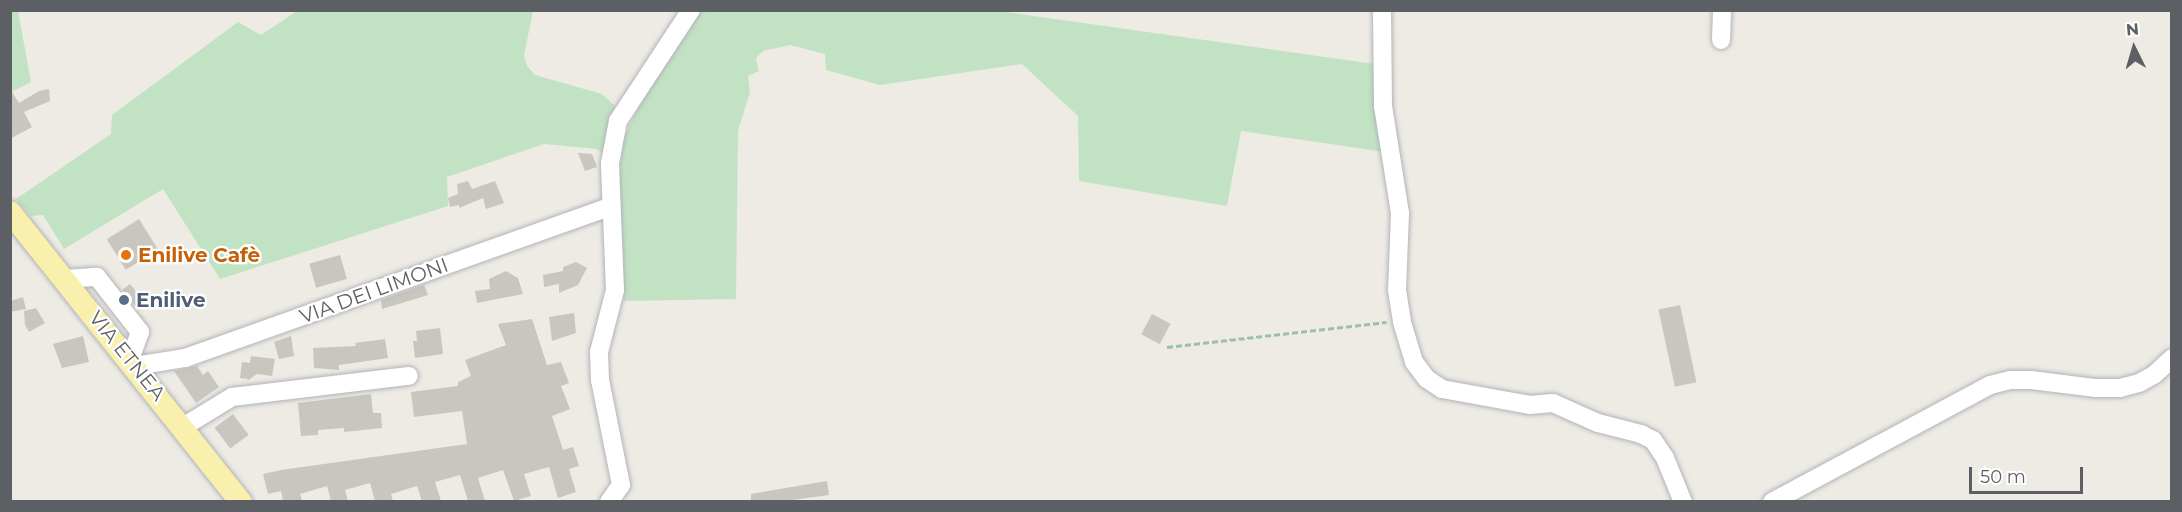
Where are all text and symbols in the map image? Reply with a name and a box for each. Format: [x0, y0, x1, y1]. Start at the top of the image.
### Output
north arrow [2104, 18, 2164, 78]
text: N [2125, 20, 2140, 40]
place label: Enilive Cafè [138, 243, 260, 267]
marker: Enilive Cafè [119, 248, 133, 262]
street label: VIA DEI LIMONI [296, 253, 452, 329]
place label: Enilive [136, 288, 206, 312]
marker: Enilive [117, 293, 131, 307]
street label: VIA ETNEA [84, 306, 170, 406]
scale bar [1972, 455, 2086, 493]
text: 50 m [1980, 466, 2026, 488]

